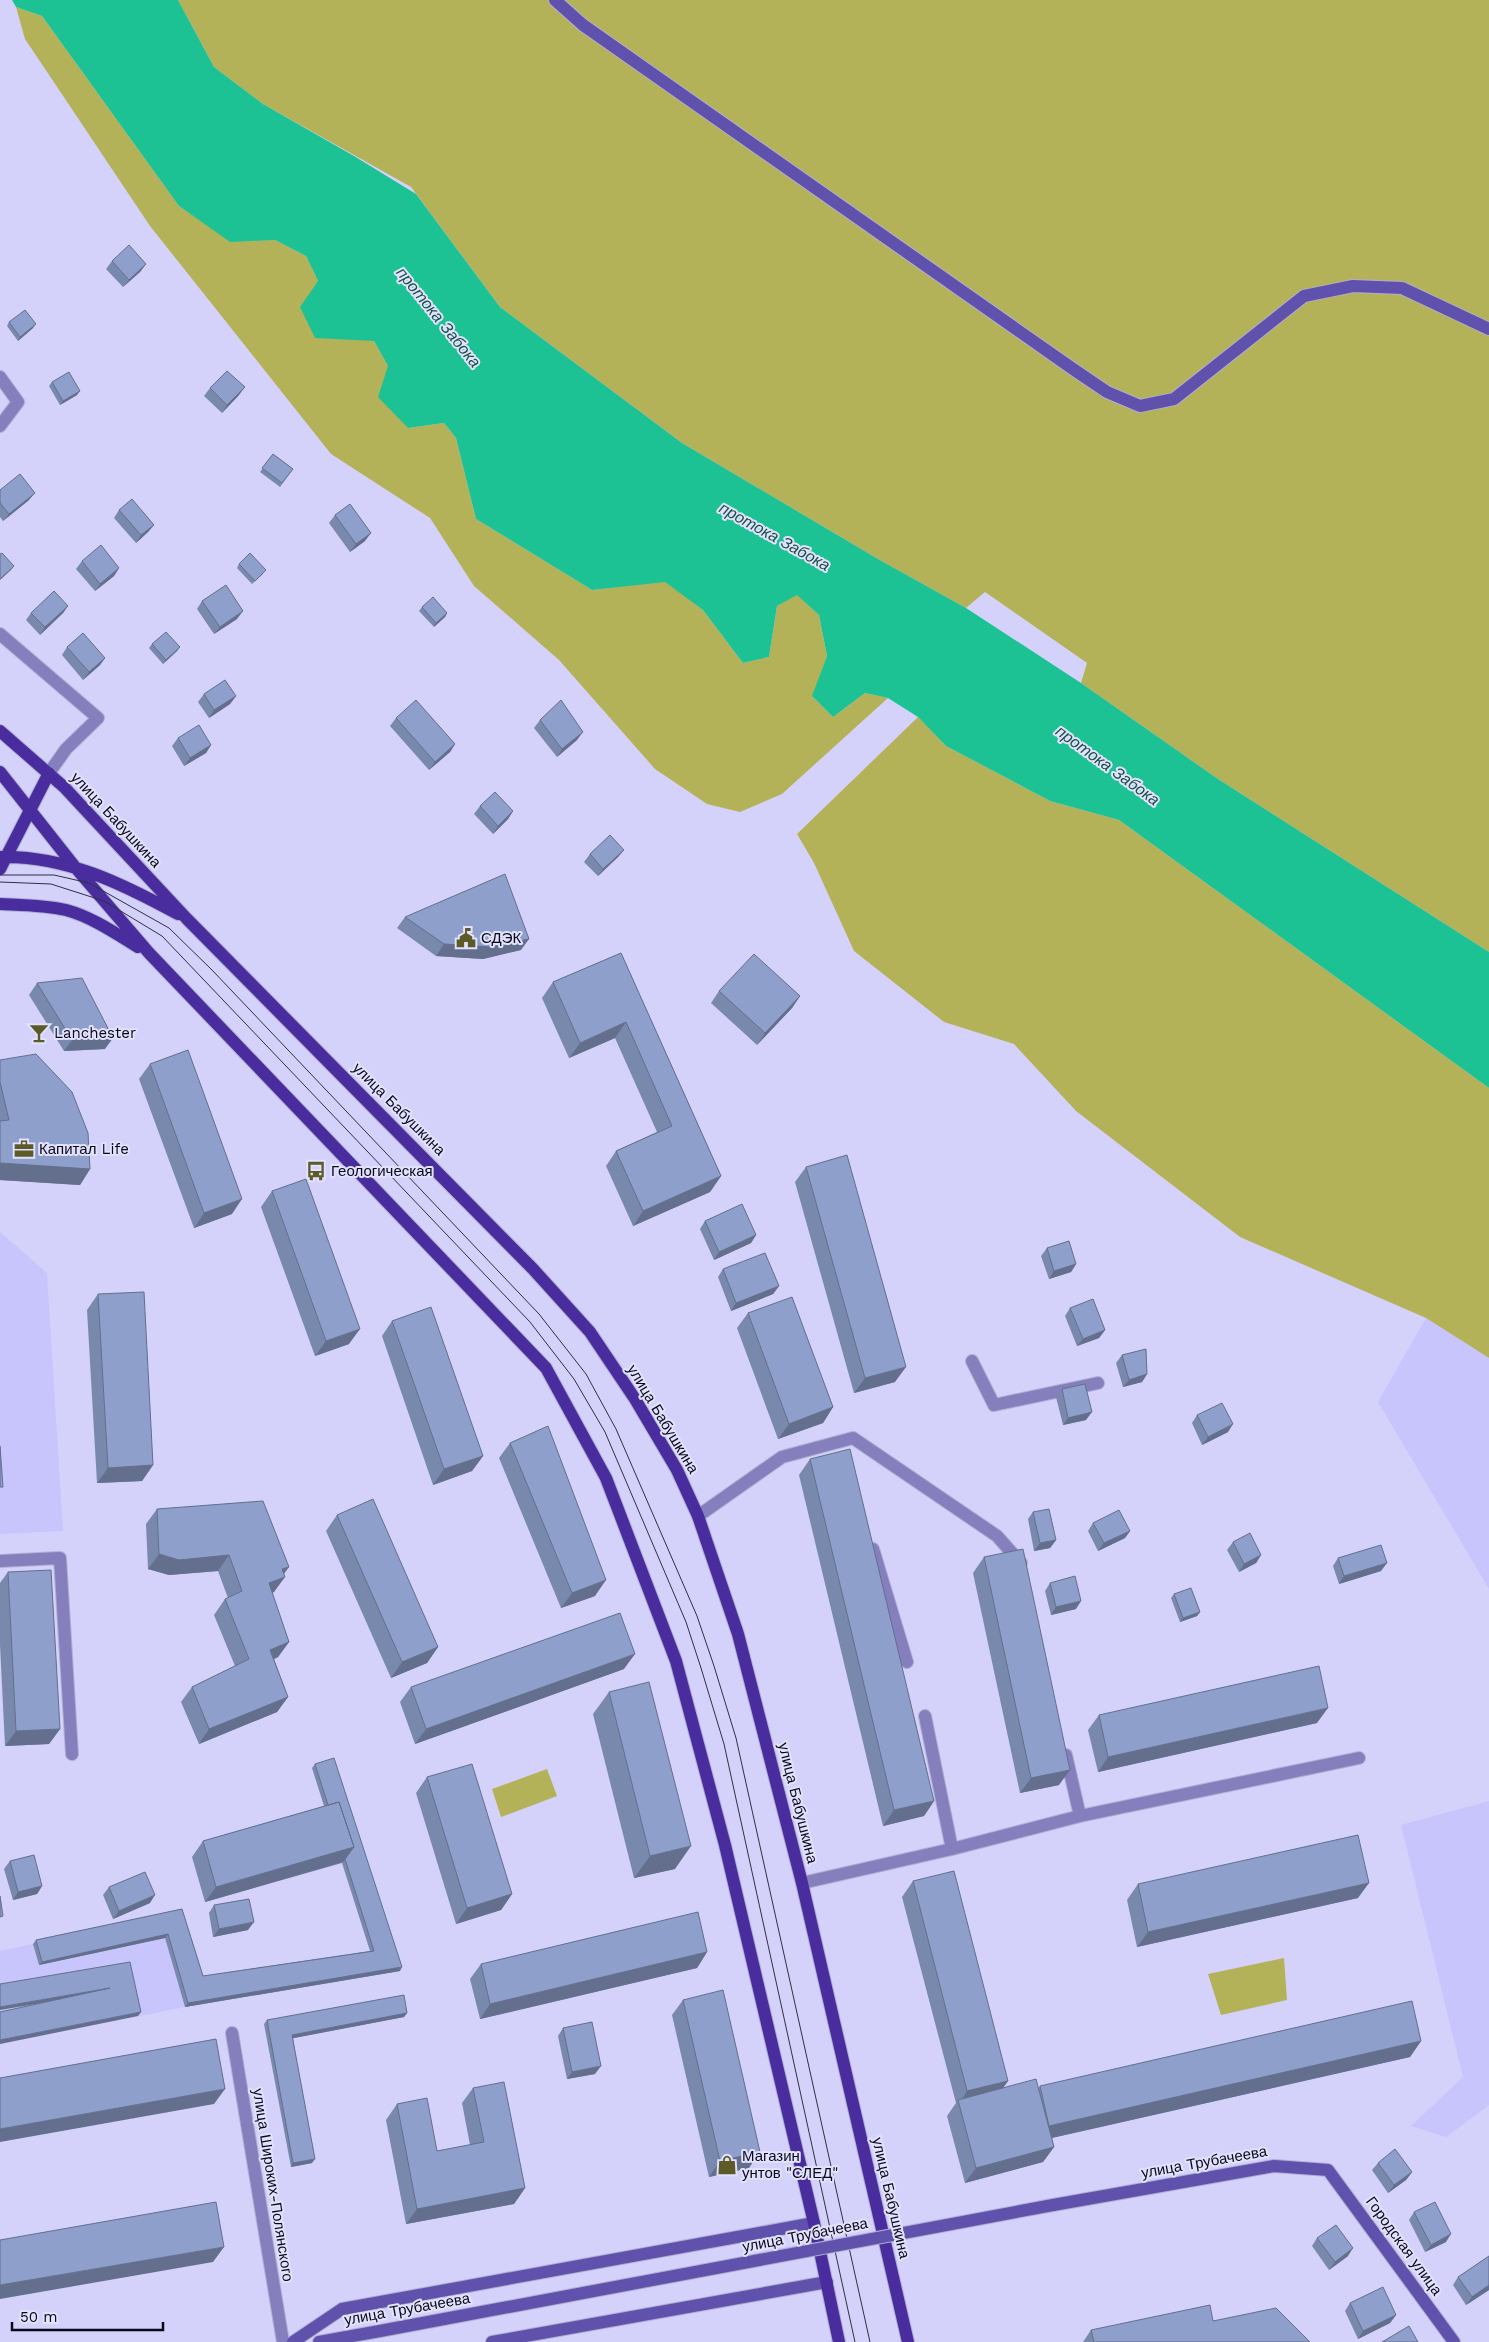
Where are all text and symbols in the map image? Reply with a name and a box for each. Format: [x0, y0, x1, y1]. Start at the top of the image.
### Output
water label: протока Забока [392, 263, 485, 371]
water label: протока Забока [716, 498, 833, 575]
water label: протока Забока [1052, 721, 1163, 809]
street label: улица Бабушкина [67, 769, 165, 872]
public building icon: СДЭК [455, 927, 477, 949]
place label: СДЭК [481, 929, 521, 947]
bar icon: Lanchester [28, 1022, 50, 1044]
place label: Lanchester [54, 1024, 136, 1042]
street label: улица Бабушкина [349, 1059, 450, 1160]
office icon: Капитал Life [13, 1138, 35, 1160]
place label: Капитал Life [39, 1140, 129, 1158]
bus stop icon: Геологическая [305, 1160, 327, 1182]
place label: Геологическая [331, 1162, 433, 1180]
street label: улица Бабушкина [623, 1361, 703, 1477]
street label: улица Бабушкина [774, 1741, 822, 1866]
street label: улица Широких-Полянского [249, 2087, 297, 2283]
street label: улица Бабушкина [868, 2136, 914, 2261]
street label: улица Трубачеева [1140, 2142, 1269, 2182]
place label: Магазин унтов "СЛЕД" [742, 2147, 838, 2182]
shop icon: Магазин унтов "СЛЕД" [716, 2154, 738, 2176]
street label: Городская улица [1362, 2193, 1446, 2299]
street label: улица Трубачеева [741, 2214, 870, 2256]
street label: улица Трубачеева [343, 2289, 472, 2329]
scale bar [12, 2300, 164, 2332]
text: 50 m [20, 2308, 57, 2326]

